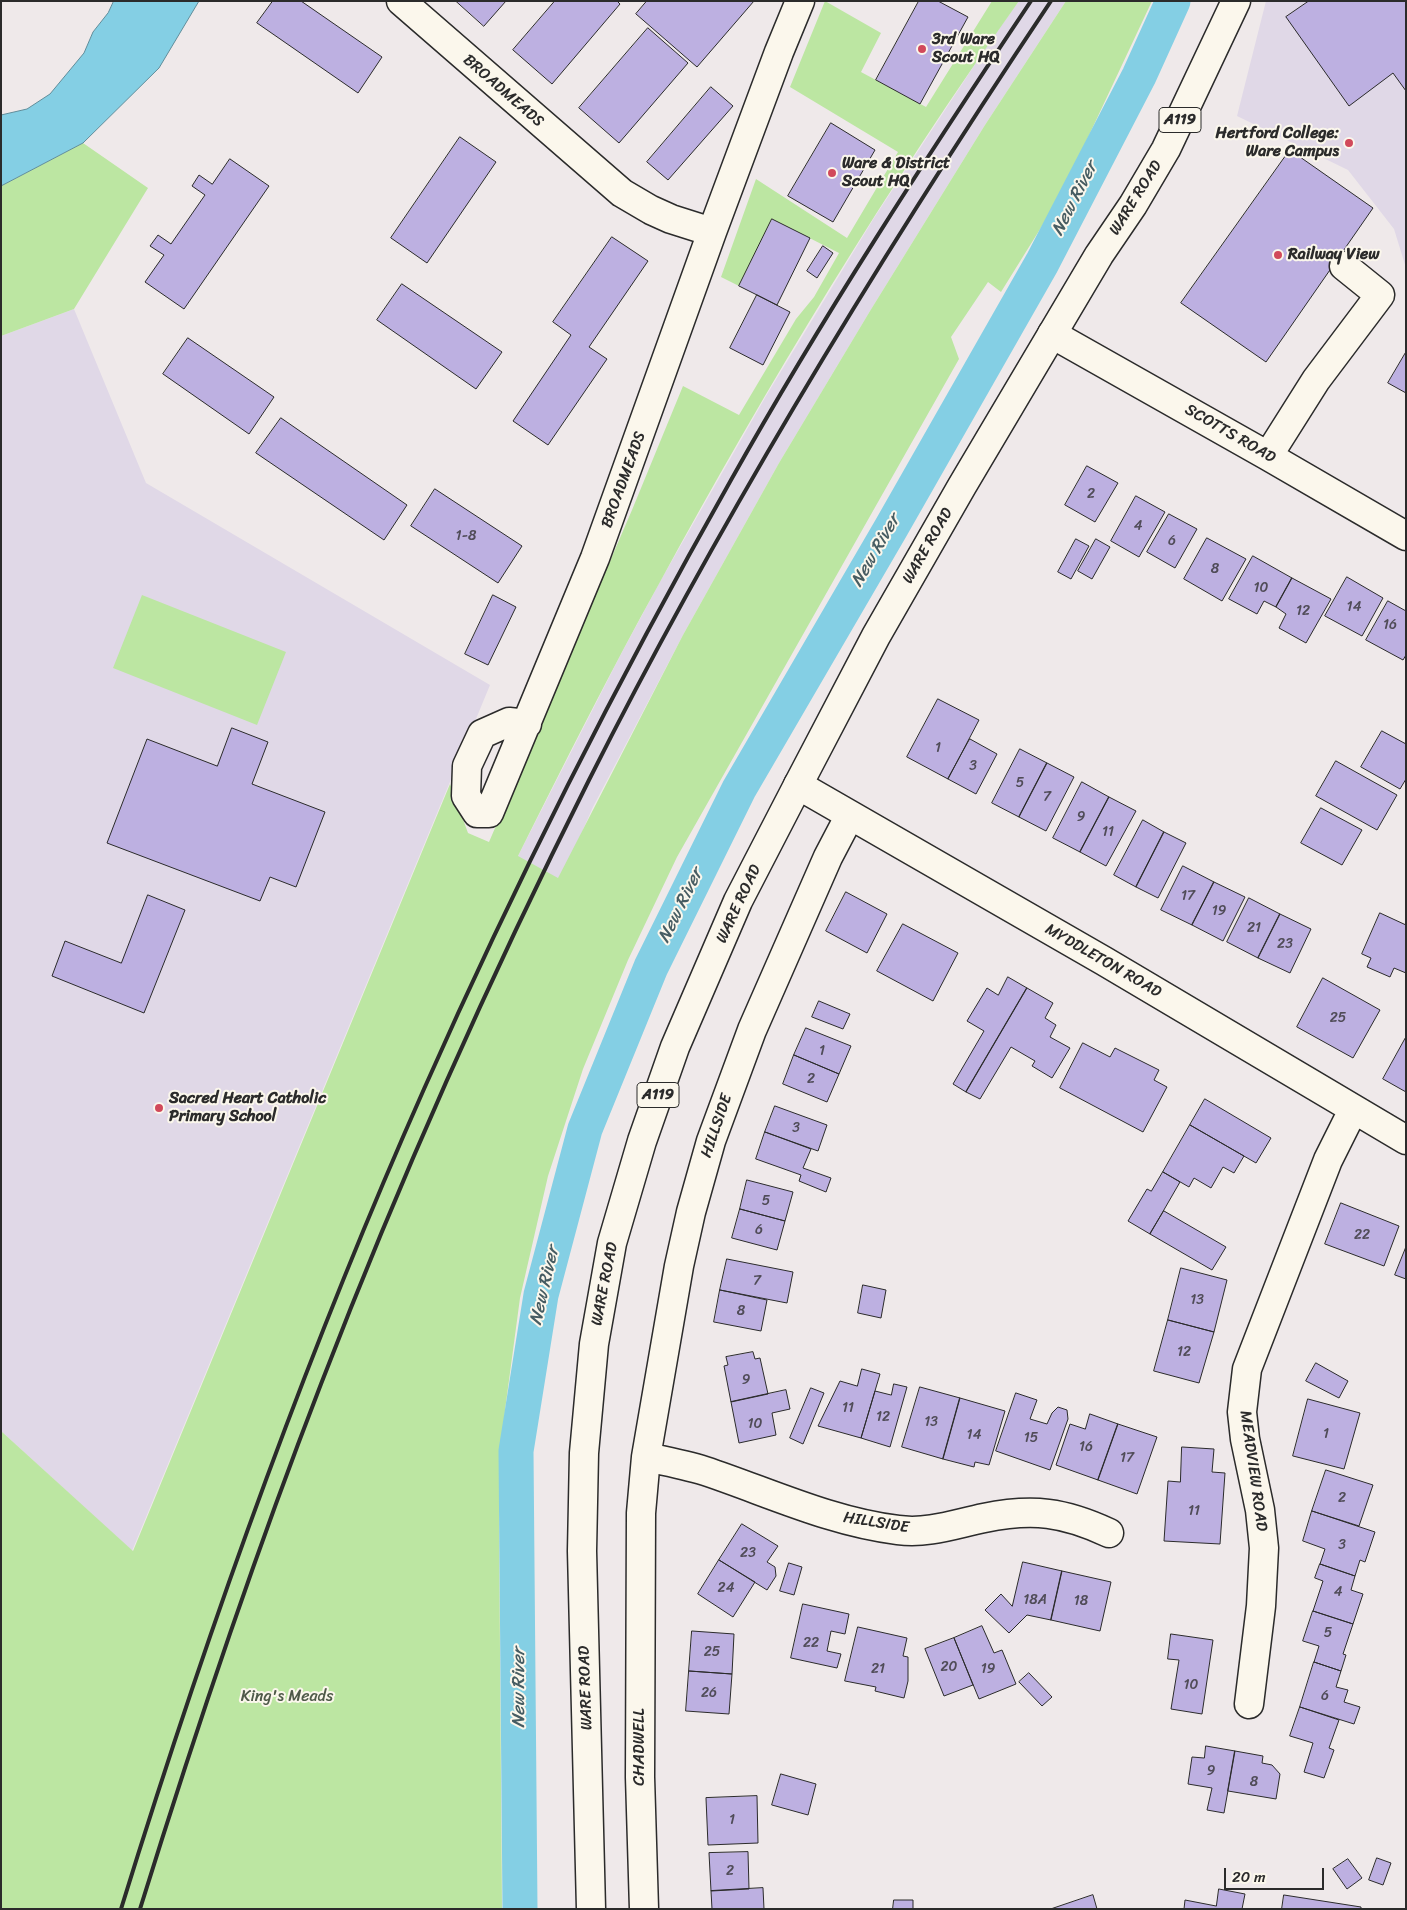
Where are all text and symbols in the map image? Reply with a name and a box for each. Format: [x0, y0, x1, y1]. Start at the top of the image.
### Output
place label: 3rd Ware Scout HQ [932, 30, 1000, 68]
marker: 3rd Ware Scout HQ [916, 43, 928, 55]
street label: BROADMEADS [459, 51, 547, 131]
road number: A119 [1159, 108, 1201, 132]
place label: Hertford College: Ware Campus [1216, 124, 1339, 162]
marker: Hertford College: Ware Campus [1343, 137, 1355, 149]
place label: Ware & District Scout HQ [842, 154, 950, 192]
street label: WARE ROAD [1106, 157, 1166, 239]
water label: New River [1047, 159, 1103, 239]
marker: Ware & District Scout HQ [826, 167, 838, 179]
place label: Railway View [1288, 245, 1379, 265]
marker: Railway View [1272, 249, 1284, 261]
street label: SCOTTS ROAD [1181, 400, 1279, 468]
street label: BROADMEADS [598, 429, 650, 531]
house number: 2 [1087, 486, 1095, 502]
street label: WARE ROAD [899, 505, 957, 587]
water label: New River [847, 511, 905, 591]
house number: 4 [1134, 518, 1142, 534]
house number: 1-8 [456, 528, 476, 544]
house number: 6 [1168, 533, 1176, 549]
house number: 8 [1211, 561, 1219, 577]
house number: 10 [1254, 580, 1268, 596]
house number: 14 [1347, 599, 1361, 615]
house number: 12 [1296, 603, 1310, 619]
house number: 16 [1383, 617, 1397, 633]
house number: 1 [935, 740, 941, 756]
house number: 3 [969, 758, 977, 774]
house number: 5 [1016, 775, 1024, 791]
house number: 7 [1043, 789, 1051, 805]
house number: 9 [1077, 809, 1085, 825]
house number: 11 [1102, 824, 1114, 840]
street label: WARE ROAD [712, 862, 766, 946]
water label: New River [654, 865, 708, 947]
house number: 17 [1181, 888, 1195, 904]
house number: 19 [1212, 903, 1226, 919]
street label: MYDDLETON ROAD [1041, 920, 1165, 1002]
house number: 21 [1247, 920, 1261, 936]
house number: 23 [1277, 936, 1293, 952]
house number: 25 [1330, 1010, 1346, 1026]
house number: 1 [819, 1043, 825, 1059]
house number: 2 [807, 1071, 815, 1087]
road number: A119 [637, 1082, 679, 1108]
place label: Sacred Heart Catholic Primary School [169, 1089, 326, 1127]
street label: HILLSIDE [697, 1092, 737, 1160]
marker: Sacred Heart Catholic Primary School [153, 1102, 165, 1114]
house number: 3 [792, 1120, 800, 1136]
house number: 5 [762, 1193, 770, 1209]
house number: 6 [755, 1222, 763, 1238]
house number: 22 [1354, 1227, 1370, 1243]
street label: WARE ROAD [588, 1241, 622, 1327]
water label: New River [526, 1245, 564, 1327]
house number: 7 [753, 1273, 761, 1289]
house number: 13 [1190, 1292, 1204, 1308]
house number: 8 [737, 1303, 745, 1319]
house number: 12 [1177, 1344, 1191, 1360]
house number: 9 [742, 1372, 750, 1388]
house number: 11 [842, 1400, 854, 1416]
house number: 12 [876, 1409, 890, 1425]
street label: MEADVIEW ROAD [1235, 1409, 1271, 1533]
house number: 13 [924, 1414, 938, 1430]
house number: 10 [748, 1416, 762, 1432]
house number: 1 [1323, 1426, 1329, 1442]
house number: 14 [967, 1427, 981, 1443]
house number: 15 [1024, 1430, 1038, 1446]
house number: 16 [1079, 1439, 1093, 1455]
house number: 17 [1120, 1450, 1134, 1466]
house number: 2 [1338, 1490, 1346, 1506]
house number: 11 [1188, 1503, 1200, 1519]
street label: HILLSIDE [842, 1508, 910, 1538]
house number: 3 [1338, 1537, 1346, 1553]
house number: 23 [740, 1545, 756, 1561]
house number: 24 [718, 1580, 734, 1596]
house number: 4 [1334, 1584, 1342, 1600]
house number: 18A [1023, 1592, 1047, 1608]
house number: 18 [1074, 1593, 1088, 1609]
house number: 5 [1324, 1625, 1332, 1641]
house number: 22 [803, 1635, 819, 1651]
house number: 25 [704, 1644, 720, 1660]
street label: WARE ROAD [575, 1646, 597, 1730]
water label: New River [508, 1648, 530, 1728]
house number: 20 [941, 1659, 957, 1675]
house number: 21 [871, 1661, 885, 1677]
house number: 19 [981, 1661, 995, 1677]
house number: 10 [1184, 1677, 1198, 1693]
house number: 26 [701, 1685, 717, 1701]
park label: King's Meads [241, 1687, 333, 1707]
house number: 6 [1321, 1688, 1329, 1704]
street label: CHADWELL [630, 1708, 650, 1786]
house number: 9 [1207, 1763, 1215, 1779]
house number: 8 [1250, 1774, 1258, 1790]
house number: 1 [729, 1812, 735, 1828]
scale bar [1227, 1858, 1327, 1890]
house number: 2 [726, 1863, 734, 1879]
text: 20 m [1232, 1864, 1266, 1890]

